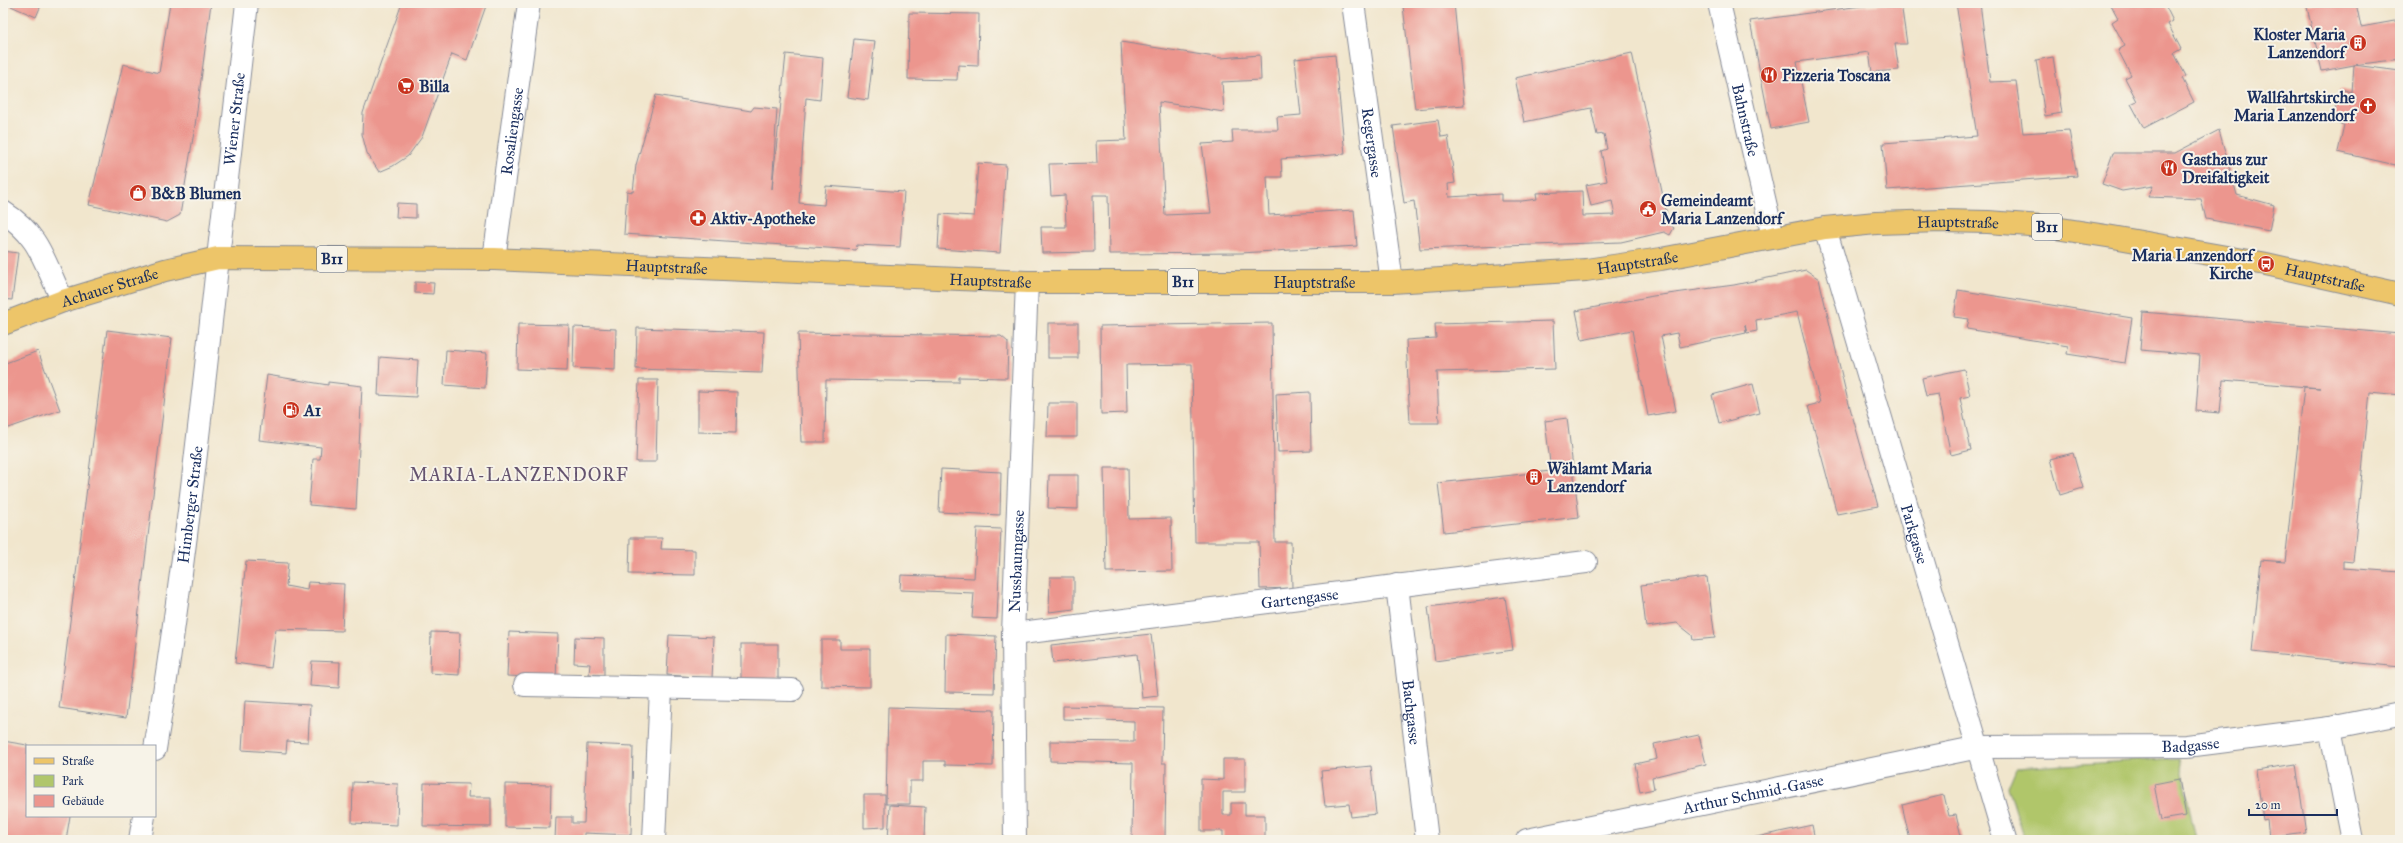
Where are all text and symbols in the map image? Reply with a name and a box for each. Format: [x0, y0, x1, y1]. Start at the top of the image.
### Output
place label: Kloster Maria Lanzendorf [2253, 25, 2348, 62]
building icon: Kloster Maria Lanzendorf [2348, 33, 2368, 53]
restaurant icon: Pizzeria Toscana [1759, 65, 1779, 85]
place label: Pizzeria Toscana [1782, 66, 1891, 85]
street label: Wiener Straße [219, 71, 249, 166]
supermarket icon: Billa [396, 76, 416, 96]
place label: Billa [419, 77, 451, 96]
street label: Bahnstraße [1728, 82, 1764, 159]
street label: Rosaliengasse [496, 86, 527, 176]
place label: Wallfahrtskirche Maria Lanzendorf [2234, 88, 2358, 125]
church icon: Wallfahrtskirche Maria Lanzendorf [2358, 96, 2378, 116]
street label: Regergasse [1358, 106, 1387, 179]
place label: Gasthaus zur Dreifaltigkeit [2182, 150, 2270, 188]
restaurant icon: Gasthaus zur Dreifaltigkeit [2159, 158, 2179, 178]
shop icon: B&B Blumen [128, 183, 148, 203]
place label: B&B Blumen [151, 184, 242, 203]
place label: Gemeindeamt Maria Lanzendorf [1661, 191, 1785, 228]
public building icon: Gemeindeamt Maria Lanzendorf [1638, 199, 1658, 219]
pharmacy icon: Aktiv-Apotheke [688, 208, 708, 228]
place label: Aktiv-Apotheke [710, 209, 816, 229]
street label: Hauptstraße [1917, 211, 2000, 232]
road number: B11 [2032, 214, 2062, 240]
road number: B11 [317, 246, 347, 272]
street label: Hauptstraße [1595, 246, 1680, 278]
place label: Maria Lanzendorf Kirche [2132, 246, 2256, 283]
bus stop icon: Maria Lanzendorf Kirche [2256, 254, 2276, 274]
street label: Hauptstraße [625, 255, 708, 278]
street label: Hauptstraße [2283, 259, 2368, 296]
street label: Achauer Straße [58, 263, 161, 311]
street label: Hauptstraße [949, 269, 1032, 292]
road number: B11 [1168, 269, 1198, 295]
street label: Hauptstraße [1273, 273, 1356, 292]
fuel station icon: A1 [281, 400, 301, 420]
place label: A1 [303, 401, 322, 420]
street label: Himberger Straße [173, 444, 206, 564]
place label: Wählamt Maria Lanzendorf [1547, 459, 1653, 496]
district label: MARIA-LANZENDORF [409, 464, 629, 486]
building icon: Wählamt Maria Lanzendorf [1524, 467, 1544, 487]
street label: Parkgasse [1897, 502, 1933, 567]
street label: Nussbaumgasse [1004, 509, 1027, 613]
street label: Gartengasse [1260, 584, 1340, 612]
street label: Bachgasse [1399, 678, 1425, 746]
street label: Badgasse [2161, 732, 2221, 756]
legend [26, 745, 156, 817]
text: Straße [62, 754, 94, 768]
street label: Arthur Schmid-Gasse [1680, 770, 1826, 817]
text: Park [62, 774, 84, 788]
scale bar [2249, 791, 2337, 817]
text: Gebäude [62, 794, 104, 808]
text: 20 m [2255, 798, 2281, 812]

